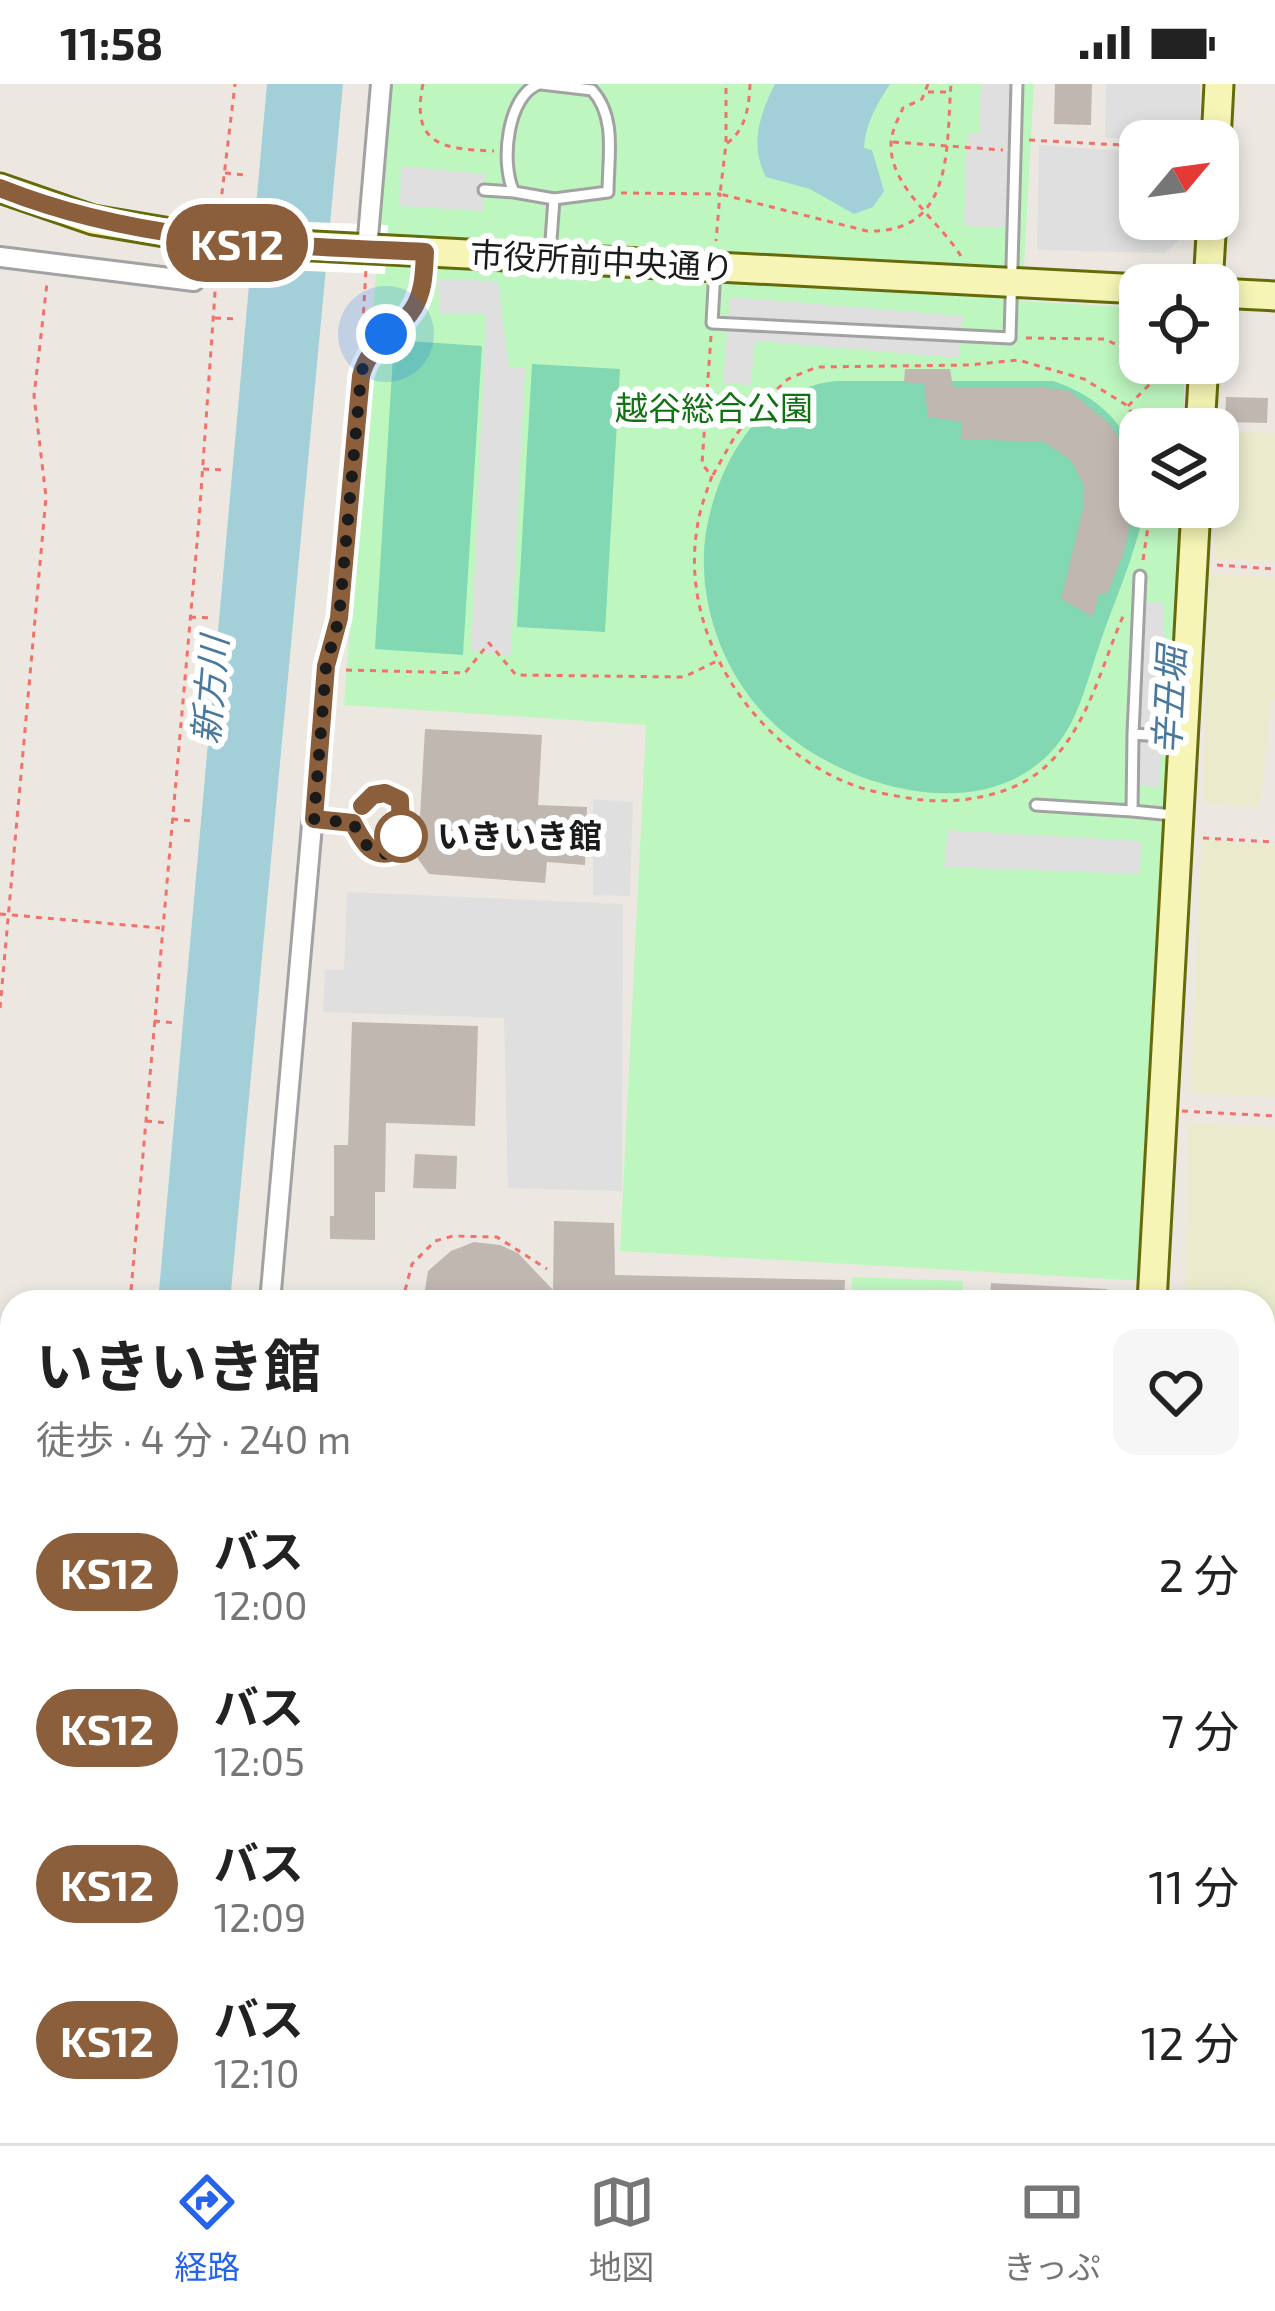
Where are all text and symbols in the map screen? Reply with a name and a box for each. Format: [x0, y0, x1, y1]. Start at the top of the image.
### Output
text: 11:58 [60, 15, 163, 69]
north arrow [1119, 120, 1239, 240]
map controls [1119, 120, 1239, 528]
line badge: KS12 [153, 204, 321, 282]
text: KS12 [190, 218, 284, 268]
street label: 市役所前中央通り [469, 233, 735, 287]
button: locate [1119, 264, 1239, 384]
your location [356, 304, 416, 364]
park label: 越谷総合公園 [615, 387, 813, 427]
button: layers [1119, 408, 1239, 528]
water label: 新方川 [182, 630, 235, 746]
water label: 辛丑堀 [1143, 641, 1192, 756]
marker: いきいき館 [376, 811, 426, 861]
place label: いきいき館 [437, 815, 602, 855]
button: heart [1113, 1329, 1239, 1455]
text: いきいき館 [36, 1330, 321, 1398]
text: 徒歩 · 4 分 · 240 m [36, 1415, 351, 1462]
text: バス [214, 1523, 304, 1577]
text: KS12 [60, 1547, 154, 1597]
text: 2 分 [1159, 1547, 1239, 1601]
text: 12:00 [214, 1581, 307, 1628]
text: バス [214, 1679, 304, 1733]
text: KS12 [60, 1703, 154, 1753]
text: 7 分 [1161, 1703, 1239, 1757]
text: 12:05 [214, 1737, 305, 1784]
text: バス [214, 1835, 304, 1889]
text: KS12 [60, 1859, 154, 1909]
text: 11 分 [1148, 1859, 1239, 1913]
text: 12:09 [214, 1893, 306, 1940]
text: バス [214, 1991, 304, 2045]
text: KS12 [60, 2015, 154, 2065]
text: 12 分 [1141, 2015, 1239, 2069]
text: 12:10 [214, 2049, 299, 2096]
tab: 経路 [174, 2169, 240, 2289]
tab: 地図 [589, 2169, 655, 2289]
tab: きっぷ [1003, 2169, 1101, 2289]

